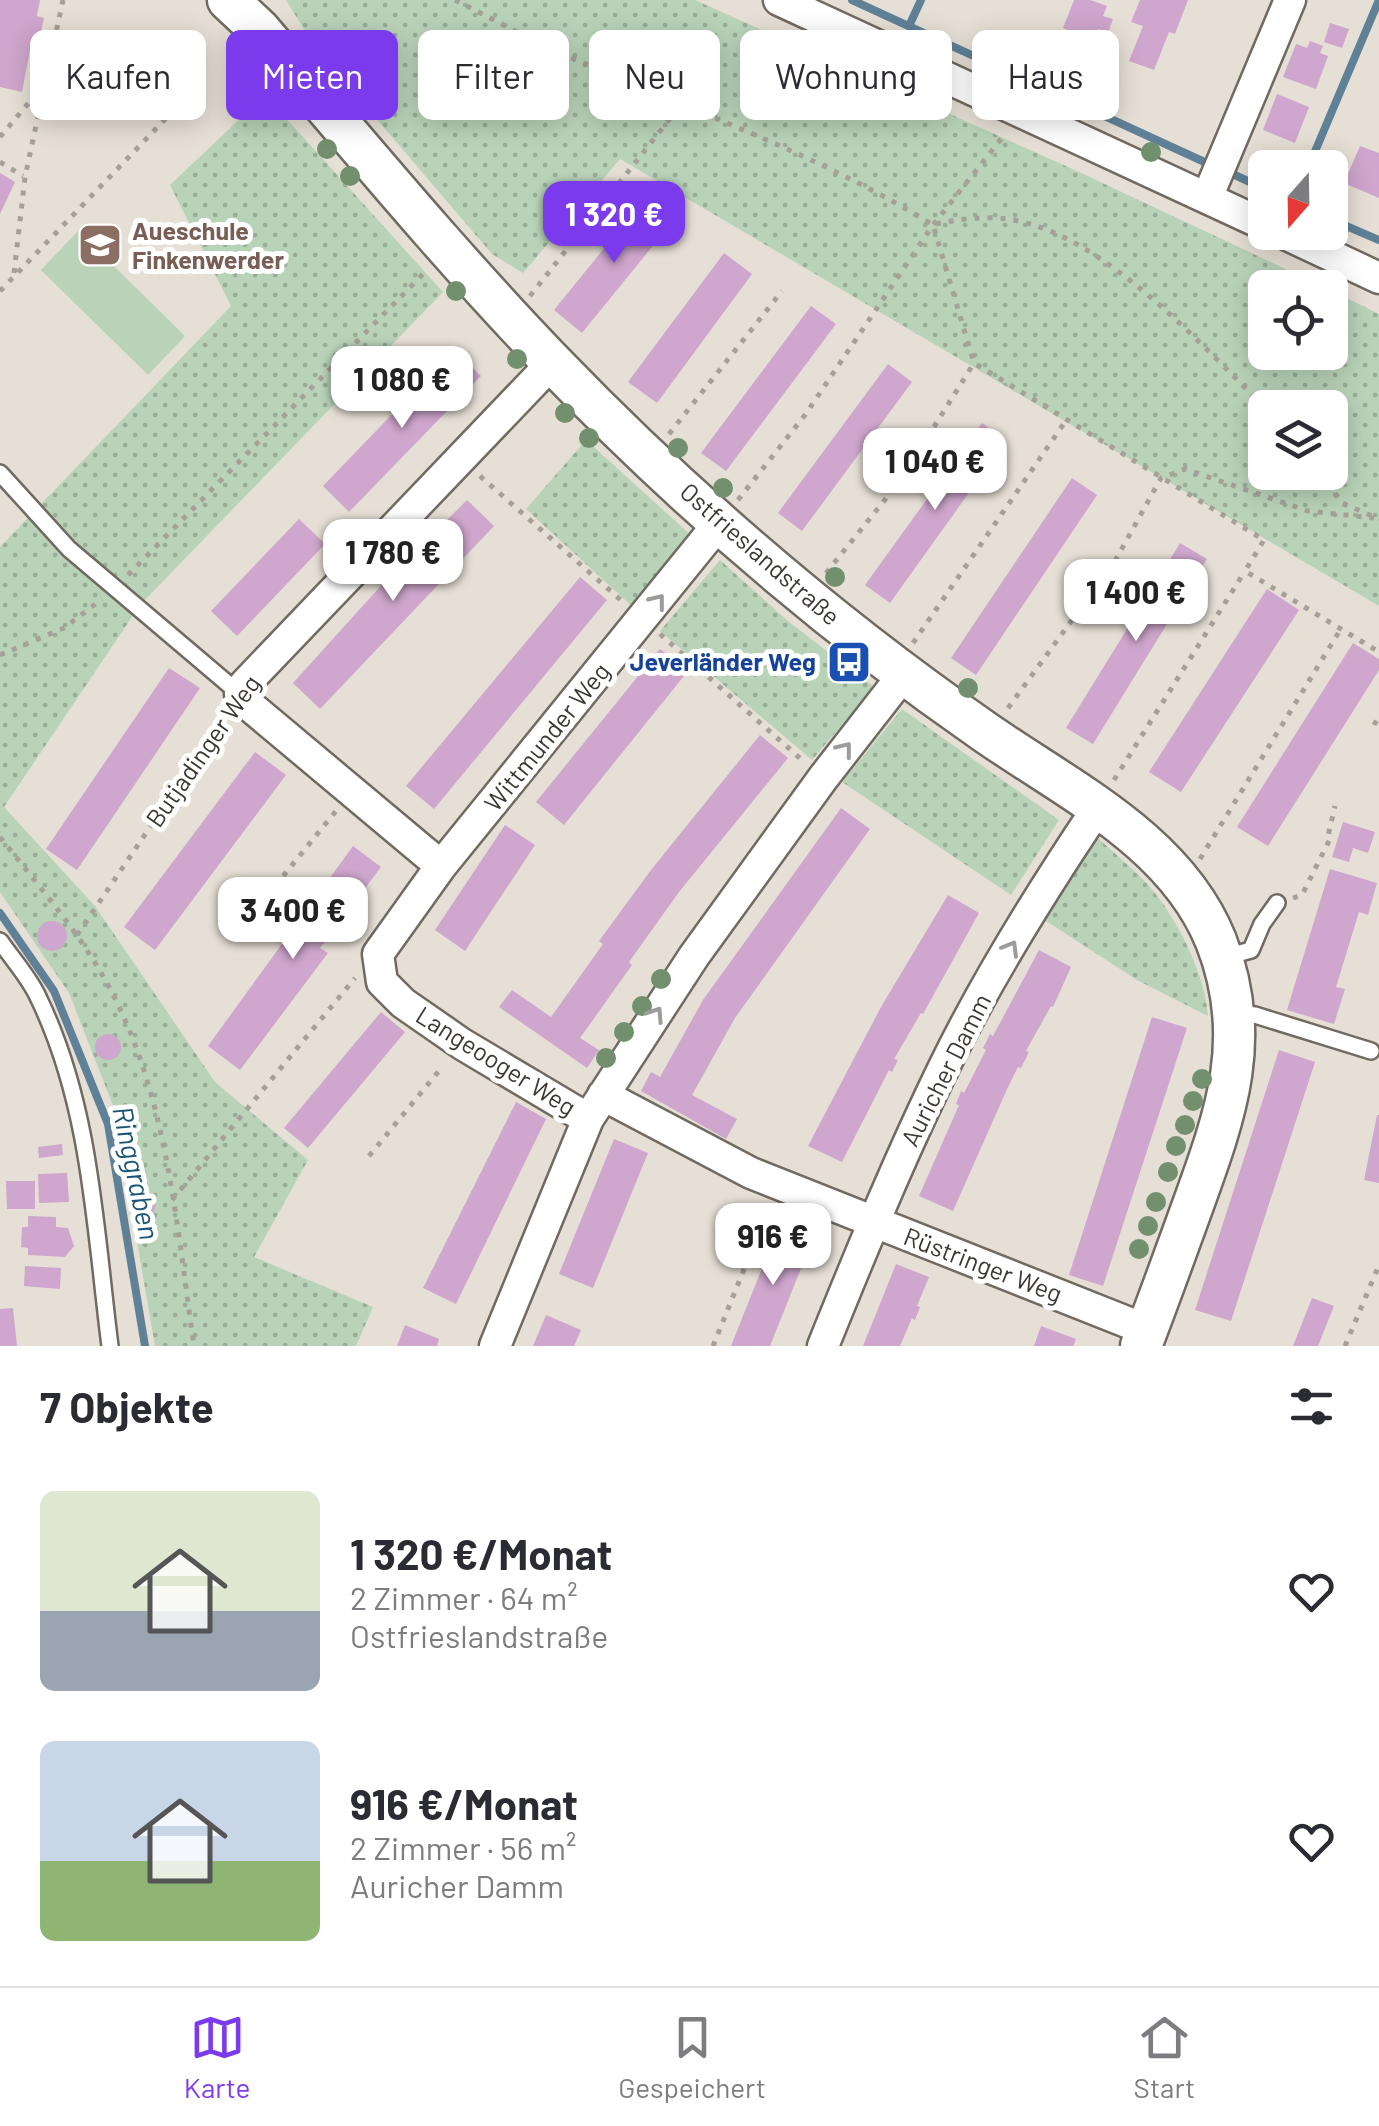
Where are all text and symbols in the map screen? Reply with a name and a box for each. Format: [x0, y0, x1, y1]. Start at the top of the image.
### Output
chip: Kaufen [30, 30, 206, 120]
chip: Mieten [226, 30, 398, 120]
chip: Filter [418, 30, 569, 120]
chip: Neu [589, 30, 720, 120]
chip: Wohnung [740, 30, 952, 120]
chip: Haus [972, 30, 1119, 120]
north arrow [1248, 150, 1348, 250]
map controls [1248, 150, 1348, 490]
pin: 1 320 € [522, 181, 706, 266]
text: 1 320 € [565, 194, 663, 232]
place label: Aueschule Finkenwerder [132, 215, 284, 274]
school or university icon: Aueschule Finkenwerder [77, 222, 123, 268]
button: locate [1248, 270, 1348, 370]
pin: 1 080 € [310, 346, 494, 431]
text: 1 080 € [353, 359, 451, 397]
button: layers [1248, 390, 1348, 490]
pin: 1 040 € [843, 428, 1027, 513]
text: 1 040 € [885, 441, 985, 479]
street label: Ostfrieslandstraße [675, 476, 847, 631]
pin: 1 780 € [301, 519, 485, 604]
text: 1 780 € [345, 532, 441, 570]
pin: 1 400 € [1044, 559, 1228, 644]
text: 1 400 € [1086, 572, 1186, 610]
one-way arrow [646, 594, 664, 612]
bus stop icon: Jeverländer Weg [826, 639, 872, 685]
place label: Jeverländer Weg [630, 646, 816, 676]
street label: Wittmunder Weg [477, 656, 615, 817]
street label: Butjadinger Weg [139, 669, 266, 832]
one-way arrow [833, 742, 851, 760]
pin: 3 400 € [201, 877, 385, 962]
text: 3 400 € [240, 890, 346, 928]
one-way arrow [999, 941, 1018, 959]
street label: Auricher Damm [894, 988, 996, 1151]
street label: Langeooger Weg [411, 999, 582, 1121]
one-way arrow [644, 1006, 663, 1024]
water label: Ringgraben [106, 1103, 168, 1243]
pin: 916 € [703, 1203, 843, 1288]
text: 916 € [737, 1216, 809, 1254]
street label: Rüstringer Weg [900, 1220, 1067, 1308]
icon: filters [1284, 1379, 1339, 1434]
text: 7 Objekte [40, 1381, 214, 1431]
text: 1 320 €/Monat [350, 1528, 612, 1578]
icon: home [120, 1531, 240, 1651]
icon: heart [1284, 1564, 1339, 1619]
text: 2 Zimmer · 64 m² [350, 1578, 578, 1616]
text: Ostfrieslandstraße [350, 1616, 608, 1654]
text: 916 €/Monat [350, 1778, 578, 1828]
icon: home [120, 1781, 240, 1901]
icon: heart [1284, 1814, 1339, 1869]
text: 2 Zimmer · 56 m² [350, 1828, 576, 1866]
text: Auricher Damm [350, 1866, 564, 1904]
tab: Karte [184, 2010, 251, 2104]
tab: Gespeichert [618, 2010, 766, 2104]
tab: Start [1134, 2010, 1195, 2104]

